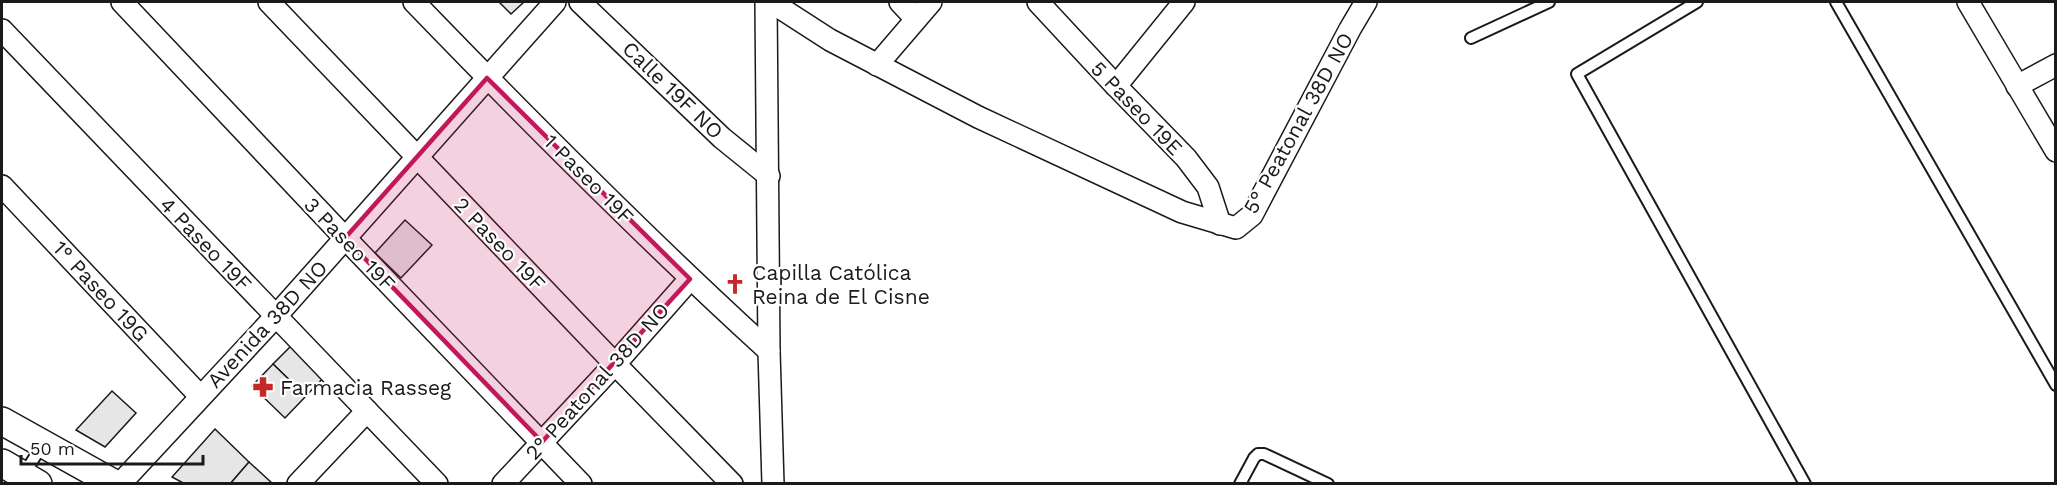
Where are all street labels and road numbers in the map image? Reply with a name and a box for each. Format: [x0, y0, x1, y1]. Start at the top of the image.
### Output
street label: 5° Peatonal 38D NO [1238, 28, 1358, 218]
street label: Calle 19F NO [618, 36, 728, 144]
street label: 5 Paseo 19E [1086, 56, 1188, 160]
street label: 1 Paseo 19F [539, 129, 639, 229]
street label: 4 Paseo 19F [155, 192, 257, 296]
street label: 3 Paseo 19F [299, 192, 401, 296]
street label: 2 Paseo 19F [449, 192, 551, 296]
street label: 1° Paseo 19G [48, 235, 154, 347]
street label: Avenida 38D NO [202, 255, 332, 393]
street label: 2° Peatonal 38D NO [520, 297, 674, 465]

